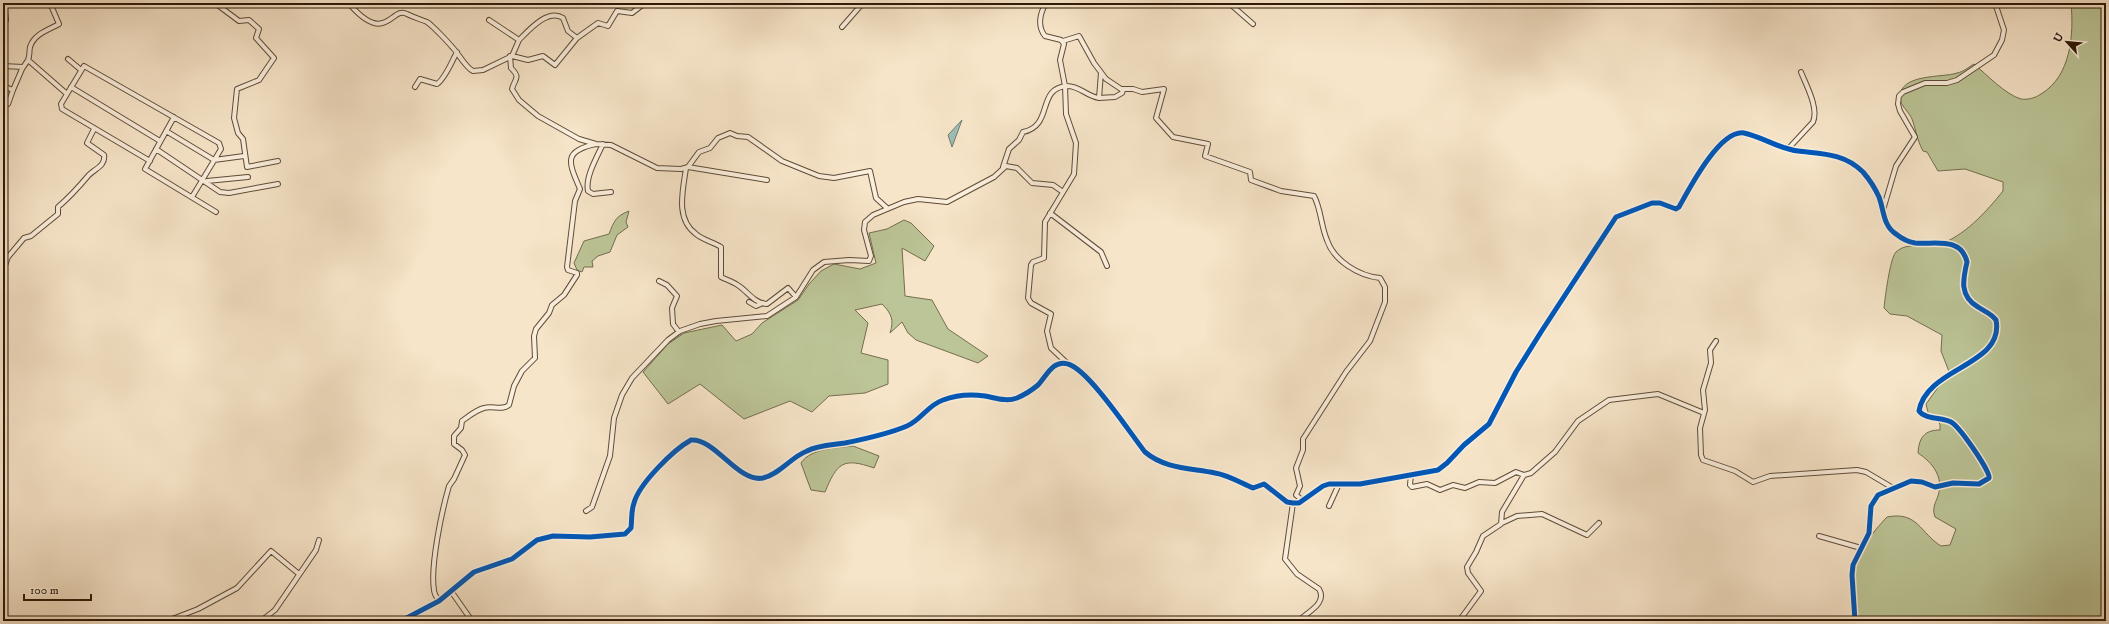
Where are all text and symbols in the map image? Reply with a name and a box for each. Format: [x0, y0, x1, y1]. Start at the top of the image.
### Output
north arrow [2047, 22, 2087, 62]
text: U [2051, 31, 2067, 45]
scale bar [24, 576, 91, 602]
text: 100 m [30, 583, 59, 598]

